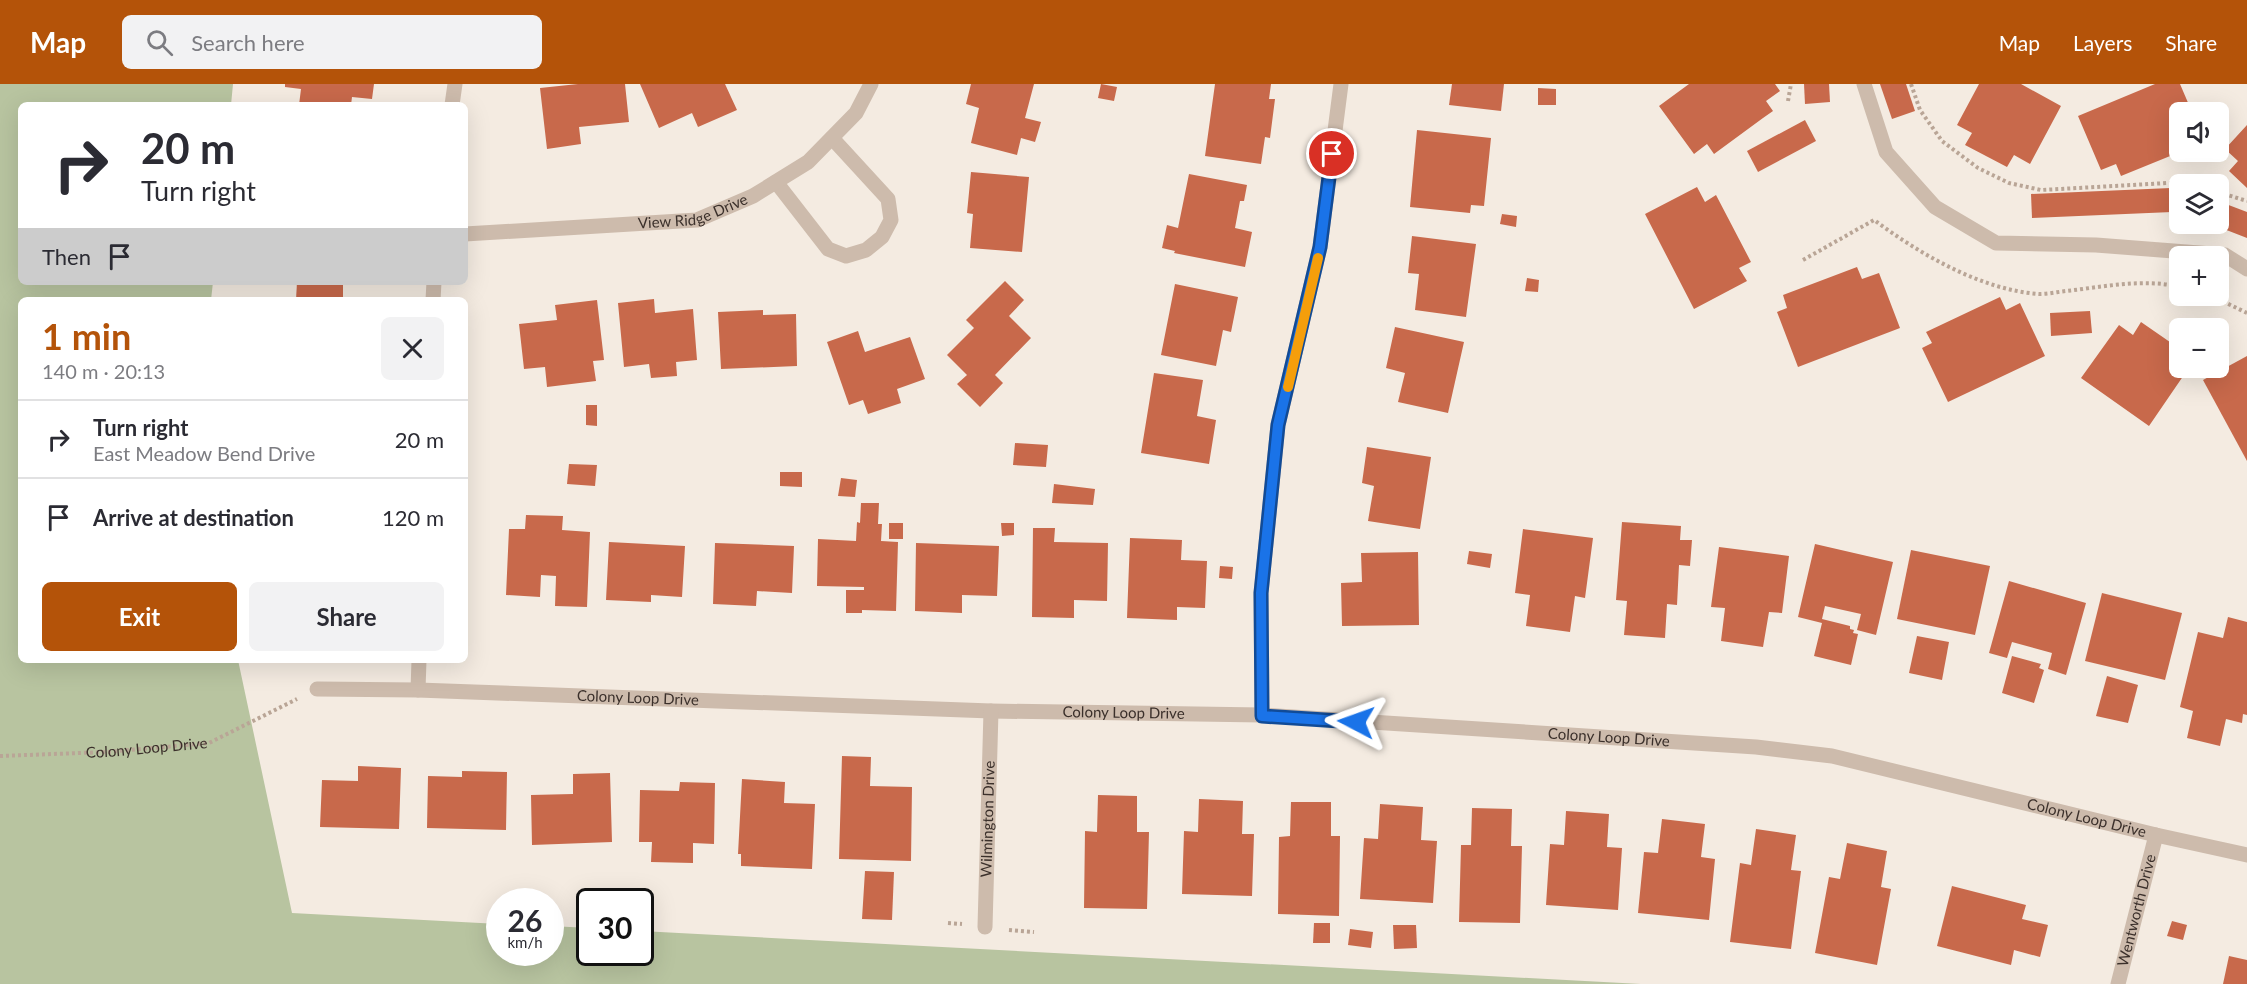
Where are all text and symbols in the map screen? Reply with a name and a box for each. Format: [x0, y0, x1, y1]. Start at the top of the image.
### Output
search box [122, 15, 542, 69]
text: Map [30, 25, 86, 59]
icon: search [143, 26, 176, 59]
text: Search here [191, 29, 305, 56]
text: Map [1999, 30, 2040, 55]
text: Layers [2073, 30, 2132, 55]
text: Share [2165, 30, 2217, 55]
map controls [2169, 102, 2229, 378]
button: sound [2169, 102, 2229, 162]
text: 20 m [141, 123, 235, 173]
icon: right [42, 126, 120, 204]
pin [1306, 128, 1357, 179]
icon: arrive [1315, 137, 1348, 170]
text: Turn right [141, 174, 256, 207]
button: layers [2169, 174, 2229, 234]
street label: View Ridge Drive [637, 189, 750, 232]
icon: arrive [103, 240, 136, 273]
text: Then [42, 243, 91, 270]
button: + [2169, 246, 2229, 306]
text: 1 min [42, 314, 131, 358]
button: close [381, 317, 444, 380]
button: − [2169, 318, 2229, 378]
text: 140 m · 20:13 [42, 359, 165, 383]
text: Turn right [93, 414, 188, 441]
icon: right [42, 423, 75, 456]
text: 20 m [395, 426, 444, 453]
text: East Meadow Bend Drive [93, 441, 315, 465]
icon: arrive [42, 501, 75, 534]
text: Arrive at destination [93, 504, 294, 531]
text: 120 m [382, 504, 444, 531]
button: Exit [42, 582, 237, 651]
button: Share [249, 582, 444, 651]
street label: Colony Loop Drive [577, 686, 699, 708]
position arrow [1324, 690, 1388, 754]
street label: Colony Loop Drive [1062, 702, 1185, 722]
street label: Colony Loop Drive [1547, 724, 1670, 749]
street label: Colony Loop Drive [86, 733, 208, 761]
street label: Wilmington Drive [976, 760, 998, 878]
street label: Colony Loop Drive [2025, 794, 2148, 840]
street label: Wentworth Drive [2113, 852, 2159, 968]
speed limit sign: 30 [576, 888, 654, 966]
text: 26 [508, 902, 542, 938]
text: km/h [507, 933, 543, 951]

